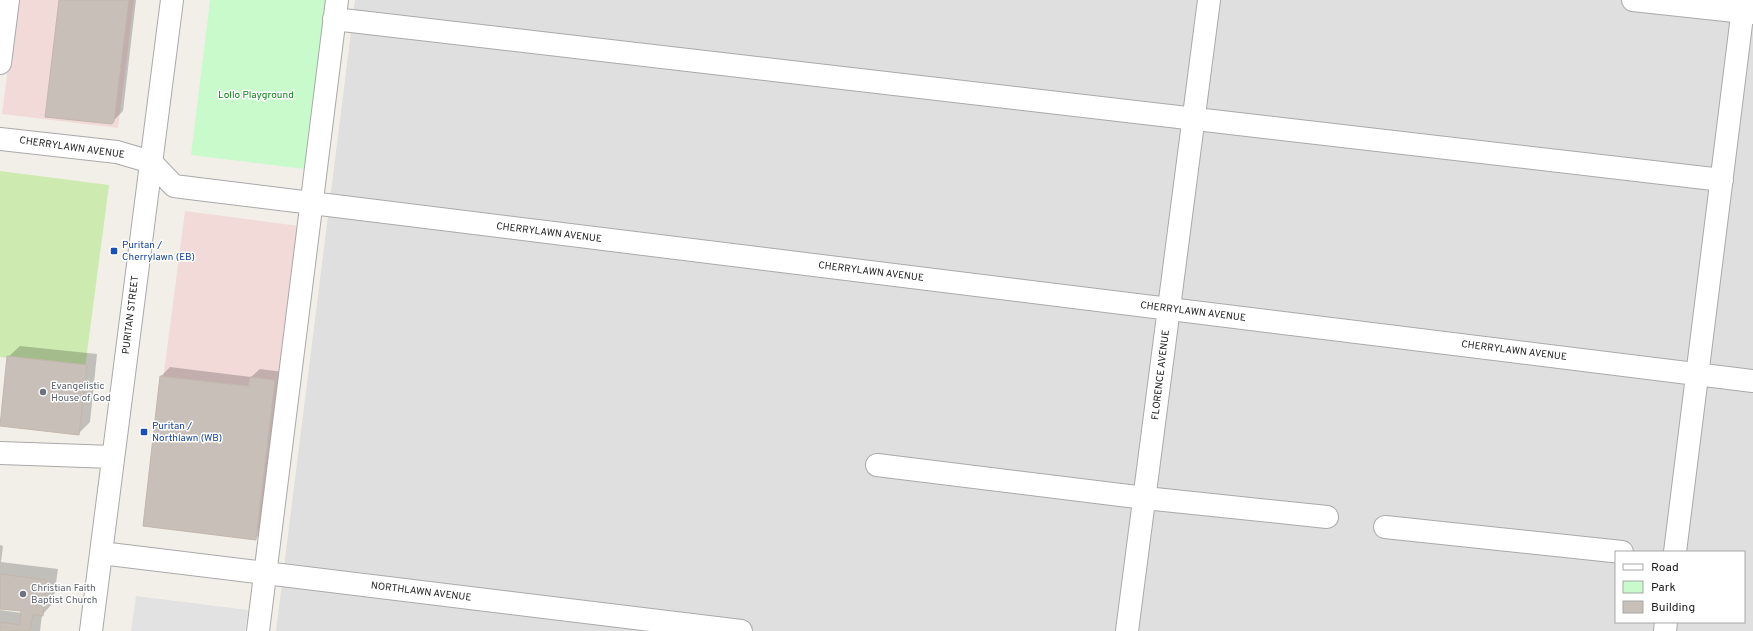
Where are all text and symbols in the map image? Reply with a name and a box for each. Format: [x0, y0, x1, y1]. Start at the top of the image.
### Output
park label: Lollo Playground [218, 89, 294, 102]
street label: CHERRYLAWN AVENUE [19, 134, 125, 162]
street label: CHERRYLAWN AVENUE [496, 220, 602, 246]
place label: Puritan / Cherrylawn (EB) [122, 239, 195, 264]
marker: Puritan / Cherrylawn (EB) [109, 246, 119, 256]
street label: CHERRYLAWN AVENUE [818, 259, 924, 285]
street label: PURITAN STREET [120, 275, 142, 355]
street label: CHERRYLAWN AVENUE [1140, 299, 1246, 325]
street label: FLORENCE AVENUE [1149, 329, 1173, 421]
street label: CHERRYLAWN AVENUE [1461, 338, 1567, 364]
place label: Evangelistic House of God [51, 380, 111, 405]
marker: Evangelistic House of God [38, 387, 48, 397]
place label: Puritan / Northlawn (WB) [152, 420, 222, 445]
marker: Puritan / Northlawn (WB) [139, 427, 149, 437]
legend [1615, 551, 1745, 623]
text: Road [1651, 560, 1679, 576]
street label: NORTHLAWN AVENUE [370, 579, 472, 605]
text: Park [1651, 580, 1676, 596]
place label: Christian Faith Baptist Church [31, 582, 98, 607]
marker: Christian Faith Baptist Church [18, 589, 28, 599]
text: Building [1651, 600, 1695, 616]

